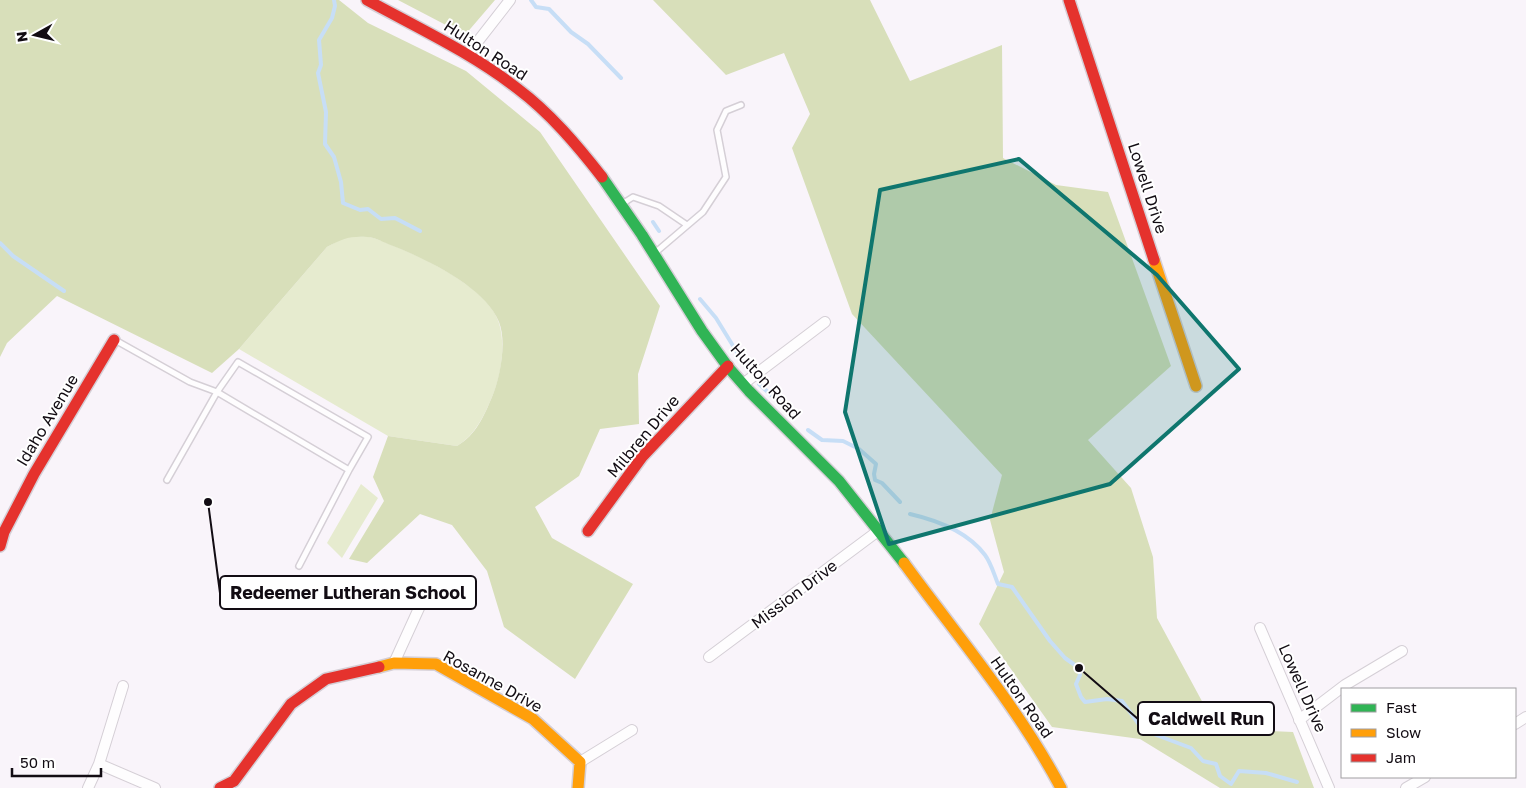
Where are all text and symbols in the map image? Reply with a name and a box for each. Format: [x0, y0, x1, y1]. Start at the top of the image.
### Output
north arrow [10, 10, 60, 60]
street label: Hulton Road [440, 16, 532, 84]
text: N [12, 30, 31, 43]
street label: Lowell Drive [1124, 140, 1172, 236]
street label: Hulton Road [727, 339, 805, 423]
street label: Idaho Avenue [12, 370, 82, 470]
street label: Milbren Drive [603, 391, 683, 481]
street label: Mission Drive [747, 555, 841, 633]
callout: Redeemer Lutheran School [220, 576, 476, 609]
text: Redeemer Lutheran School [230, 581, 466, 603]
street label: Lowell Drive [1275, 641, 1331, 735]
street label: Rosanne Drive [440, 645, 546, 717]
street label: Hulton Road [986, 652, 1058, 742]
legend [1341, 688, 1516, 778]
text: Fast [1386, 698, 1417, 716]
callout: Caldwell Run [1138, 702, 1274, 735]
text: Caldwell Run [1148, 707, 1264, 729]
text: Slow [1386, 723, 1421, 741]
scale bar [12, 746, 101, 778]
text: Jam [1386, 748, 1416, 766]
text: 50 m [20, 753, 55, 771]

